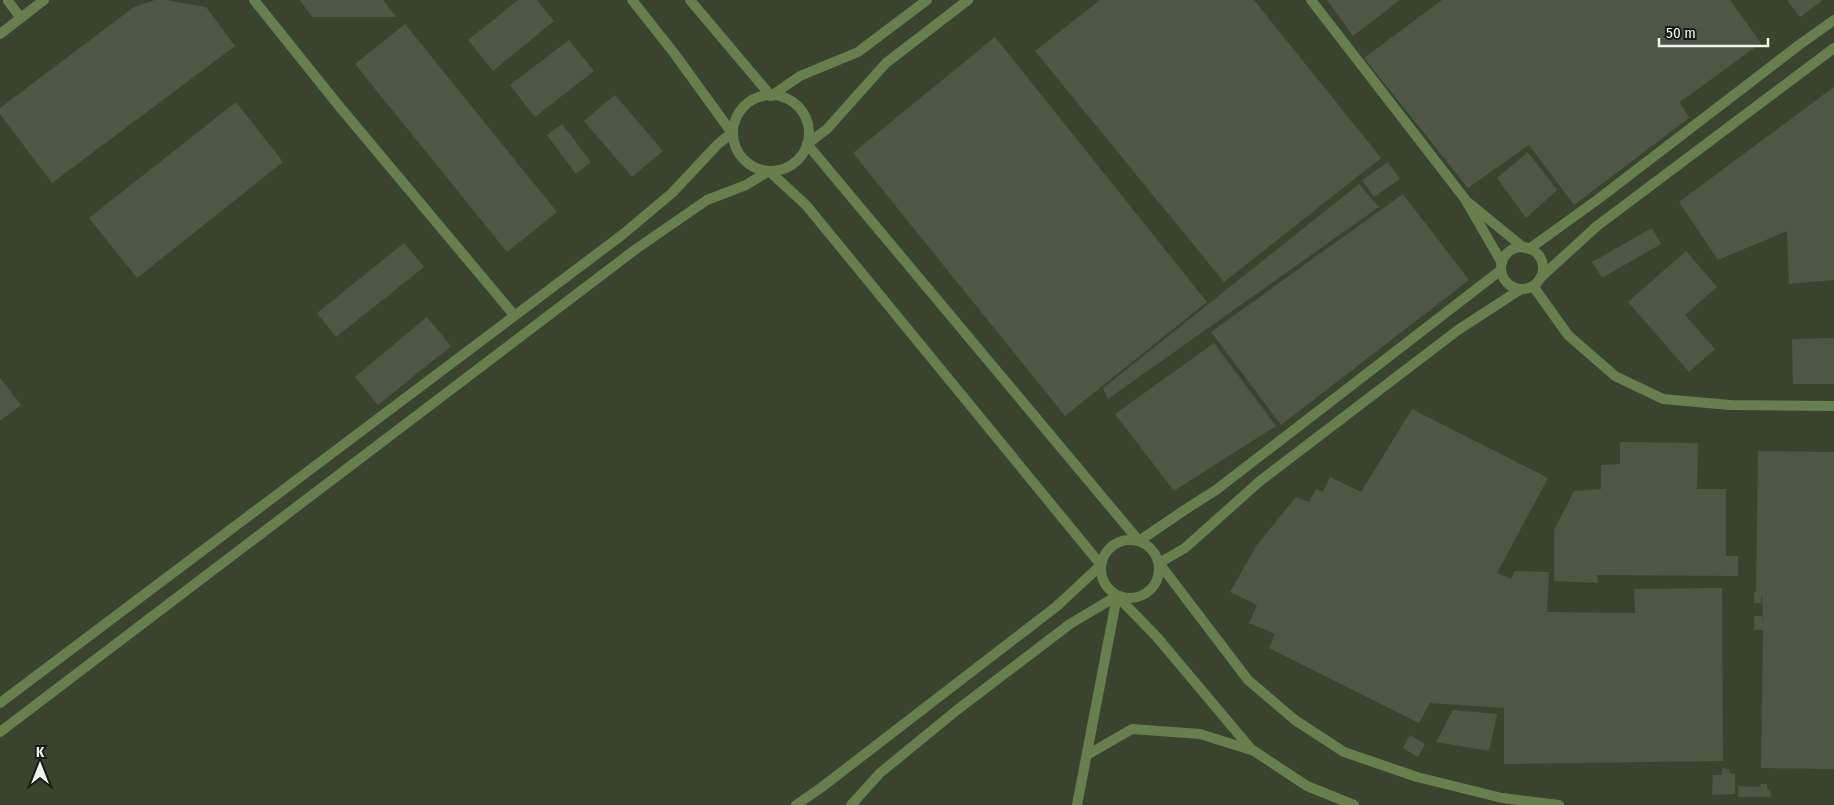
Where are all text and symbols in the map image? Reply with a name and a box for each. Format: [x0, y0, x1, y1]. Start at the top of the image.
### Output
scale bar [1659, 15, 1768, 47]
text: 50 m [1666, 24, 1696, 42]
north arrow [15, 740, 65, 790]
text: K [36, 744, 45, 761]

